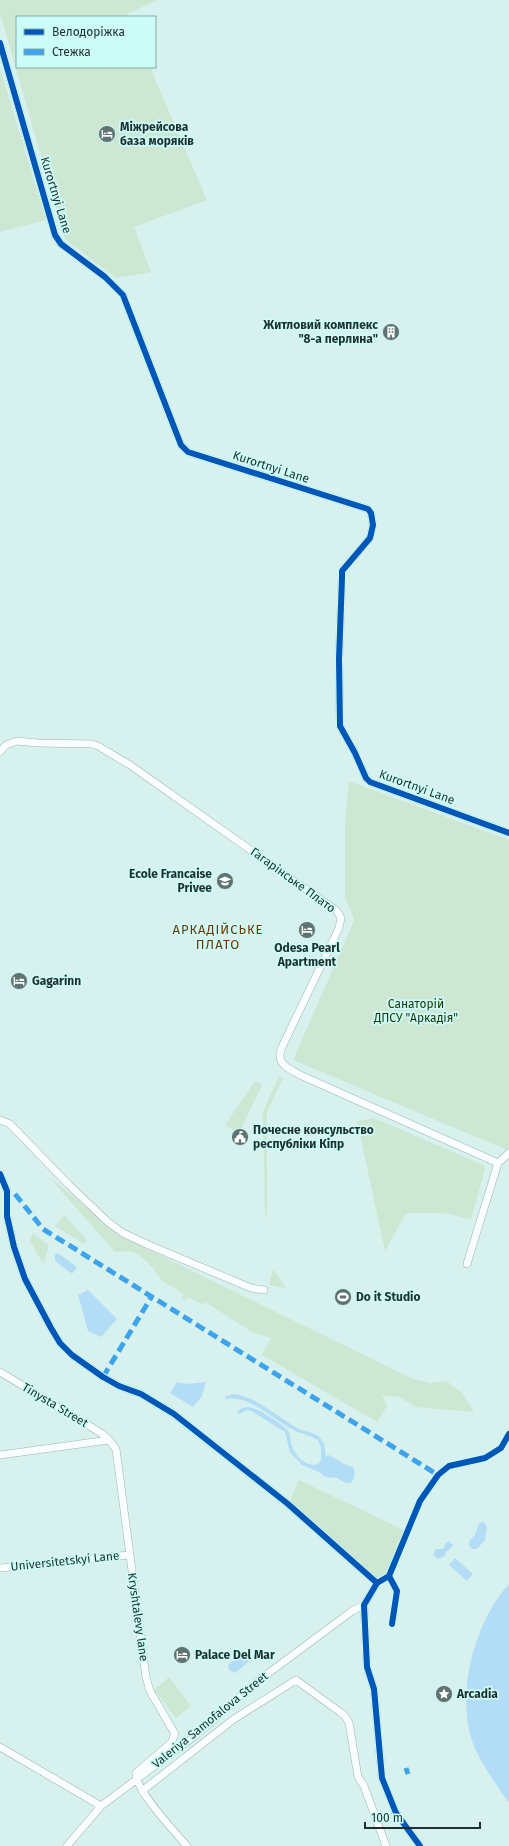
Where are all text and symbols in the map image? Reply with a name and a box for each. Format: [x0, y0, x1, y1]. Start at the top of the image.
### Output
legend [16, 16, 156, 68]
text: Велодоріжка [52, 25, 125, 39]
text: Стежка [52, 45, 91, 59]
place label: Міжрейсова база моряків [120, 120, 194, 148]
hotel icon: Міжрейсова база моряків [97, 124, 117, 144]
street label: Kurortnyi Lane [38, 155, 74, 235]
place label: Житловий комплекс "8-а перлина" [262, 318, 378, 346]
building icon: Житловий комплекс "8-а перлина" [381, 322, 401, 342]
street label: Kurortnyi Lane [231, 448, 311, 486]
street label: Kurortnyi Lane [377, 767, 457, 807]
street label: Гагарінське Плато [248, 845, 338, 915]
place label: Ecole Francaise Privee [129, 867, 212, 895]
school or university icon: Ecole Francaise Privee [215, 871, 235, 891]
hotel icon: Odesa Pearl Apartment [297, 920, 317, 940]
district label: АРКАДІЙСЬКЕ ПЛАТО [172, 922, 264, 952]
place label: Odesa Pearl Apartment [274, 941, 340, 969]
hotel icon: Gagarinn [9, 971, 29, 991]
place label: Gagarinn [32, 974, 81, 988]
park label: Санаторій ДПСУ "Аркадія" [373, 997, 458, 1025]
place label: Почесне консульство республіки Кіпр [253, 1123, 374, 1151]
public building icon: Почесне консульство республіки Кіпр [230, 1127, 250, 1147]
sports icon: Do it Studio [333, 1287, 353, 1307]
place label: Do it Studio [356, 1290, 420, 1304]
street label: Tinysta Street [19, 1380, 91, 1431]
street label: Universitetskyi Lane [10, 1548, 120, 1574]
street label: Kryshtalevy lane [125, 1572, 151, 1662]
hotel icon: Palace Del Mar [172, 1645, 192, 1665]
place label: Palace Del Mar [195, 1648, 275, 1662]
street label: Valeriya Samofalova Street [149, 1669, 271, 1771]
place icon: Arcadia [434, 1684, 454, 1704]
place label: Arcadia [456, 1687, 498, 1701]
scale bar [365, 1804, 480, 1830]
text: 100 m [371, 1811, 403, 1825]

